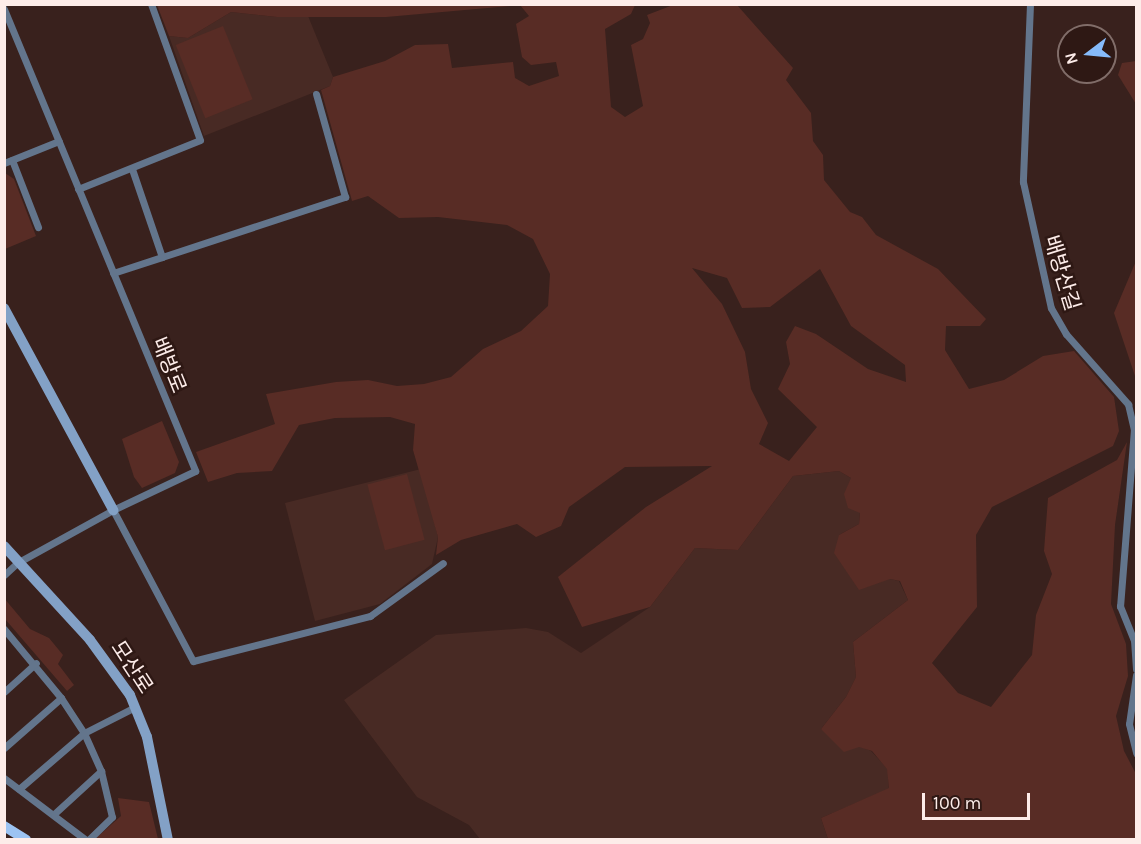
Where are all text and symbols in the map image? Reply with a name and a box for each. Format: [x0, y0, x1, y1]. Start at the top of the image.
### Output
north arrow [1057, 24, 1117, 84]
text: N [1060, 50, 1082, 67]
street label: 배방산길 [1039, 232, 1085, 314]
street label: 배방로 [146, 333, 192, 397]
street label: 모산로 [106, 636, 158, 698]
scale bar [925, 781, 1033, 819]
text: 100 m [933, 792, 981, 814]

